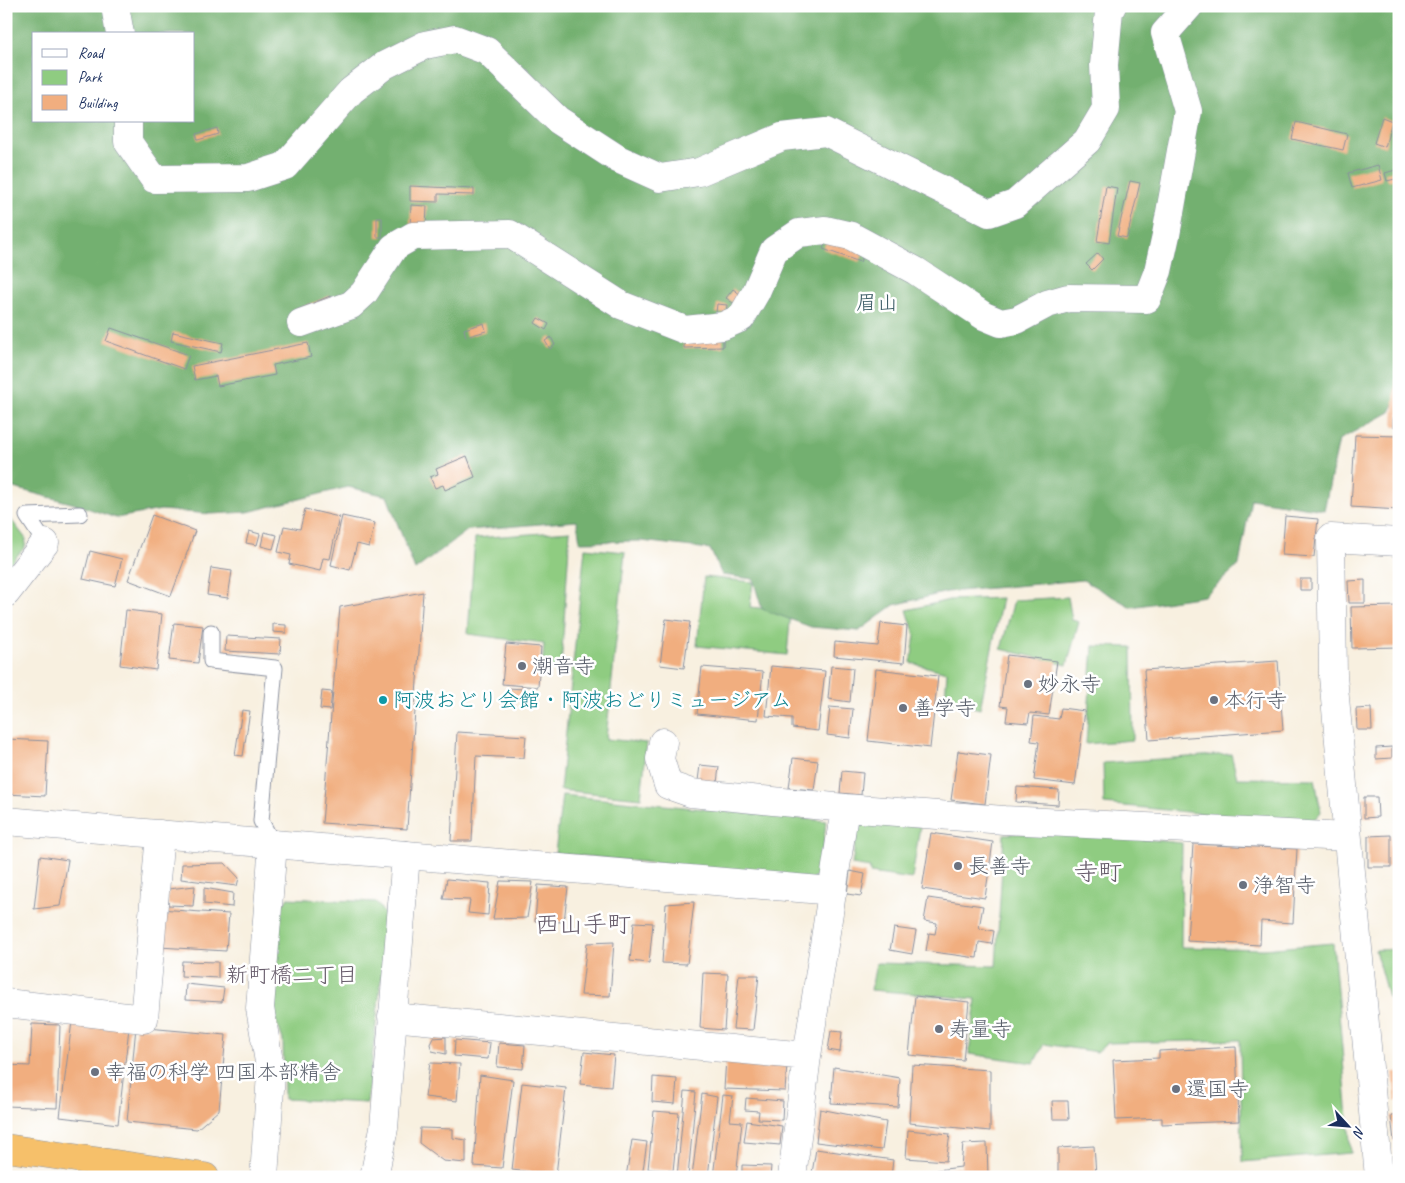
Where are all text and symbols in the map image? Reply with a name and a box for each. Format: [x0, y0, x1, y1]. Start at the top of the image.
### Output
legend [32, 32, 195, 122]
text: Road [78, 44, 105, 63]
text: Park [78, 68, 103, 87]
text: Building [78, 94, 118, 113]
park label: 眉山 [856, 290, 898, 316]
place label: 潮音寺 [532, 653, 595, 679]
marker: 潮音寺 [516, 660, 528, 672]
place label: 妙永寺 [1038, 671, 1101, 697]
marker: 妙永寺 [1022, 678, 1034, 690]
place label: 阿波おどり会館・阿波おどりミュージアム [393, 687, 792, 713]
place label: 本行寺 [1224, 687, 1287, 713]
marker: 阿波おどり会館・阿波おどりミュージアム [377, 694, 389, 706]
marker: 本行寺 [1208, 694, 1220, 706]
place label: 善学寺 [913, 695, 976, 721]
marker: 善学寺 [897, 702, 909, 714]
place label: 長善寺 [968, 853, 1031, 879]
district label: 寺町 [1074, 857, 1122, 887]
marker: 長善寺 [952, 860, 964, 872]
place label: 浄智寺 [1253, 872, 1316, 898]
marker: 浄智寺 [1237, 879, 1249, 891]
district label: 西山手町 [535, 909, 631, 939]
district label: 新町橋二丁目 [226, 961, 358, 989]
place label: 寿量寺 [949, 1016, 1012, 1042]
marker: 寿量寺 [933, 1023, 945, 1035]
place label: 幸福の科学 四国本部精舎 [105, 1059, 341, 1085]
marker: 幸福の科学 四国本部精舎 [89, 1066, 101, 1078]
place label: 還国寺 [1186, 1076, 1249, 1102]
marker: 還国寺 [1170, 1083, 1182, 1095]
north arrow [1322, 1100, 1372, 1150]
text: N [1349, 1124, 1369, 1141]

